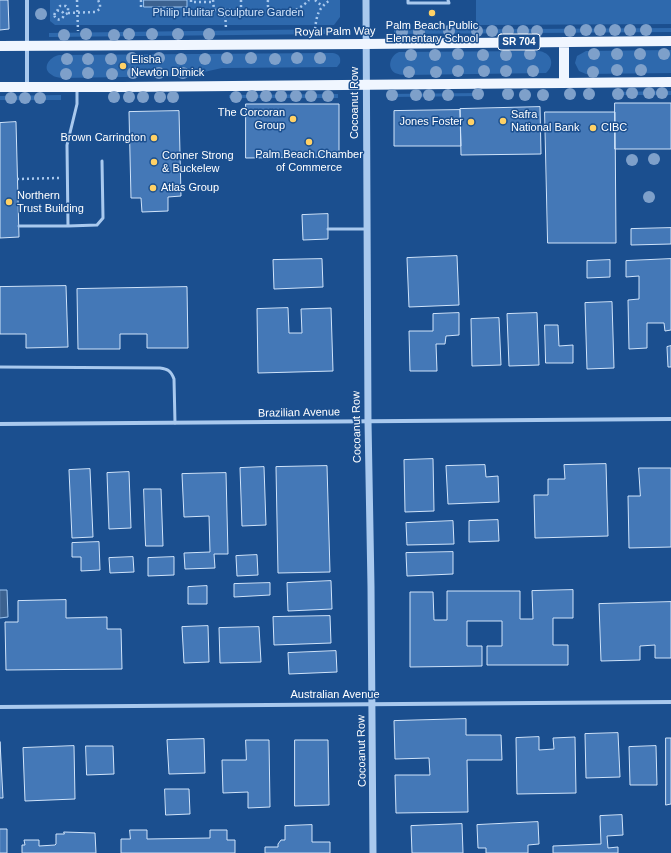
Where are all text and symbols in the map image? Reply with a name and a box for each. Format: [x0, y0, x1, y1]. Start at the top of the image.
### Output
park label: Philip Hulitar Sculpture Garden [152, 6, 304, 20]
marker: Palm Beach Public Elementary School [427, 8, 437, 18]
place label: Palm Beach Public Elementary School [386, 19, 478, 45]
street label: Royal Palm Way [294, 25, 376, 39]
road number: SR 704 [498, 34, 540, 50]
place label: Elisha Newton Dimick [131, 53, 204, 79]
marker: Elisha Newton Dimick [118, 61, 128, 71]
street label: Cocoanut Row [348, 67, 362, 139]
place label: The Corcoran Group [218, 106, 285, 132]
place label: Safra National Bank [511, 108, 579, 134]
marker: The Corcoran Group [288, 114, 298, 124]
place label: Jones Foster [399, 115, 463, 129]
marker: Safra National Bank [498, 116, 508, 126]
marker: Jones Foster [466, 117, 476, 127]
place label: CIBC [601, 121, 627, 135]
marker: CIBC [588, 123, 598, 133]
place label: Brown Carrington [60, 131, 146, 145]
marker: Brown Carrington [149, 133, 159, 143]
marker: Palm Beach Chamber of Commerce [304, 137, 314, 147]
place label: Palm Beach Chamber of Commerce [255, 148, 363, 174]
place label: Conner Strong & Buckelew [162, 149, 234, 175]
marker: Conner Strong & Buckelew [149, 157, 159, 167]
place label: Atlas Group [161, 181, 219, 195]
marker: Atlas Group [148, 183, 158, 193]
place label: Northern Trust Building [17, 189, 84, 215]
marker: Northern Trust Building [4, 197, 14, 207]
street label: Cocoanut Row [350, 391, 364, 463]
street label: Brazilian Avenue [258, 406, 340, 420]
street label: Australian Avenue [290, 688, 380, 702]
street label: Cocoanut Row [355, 715, 369, 787]

